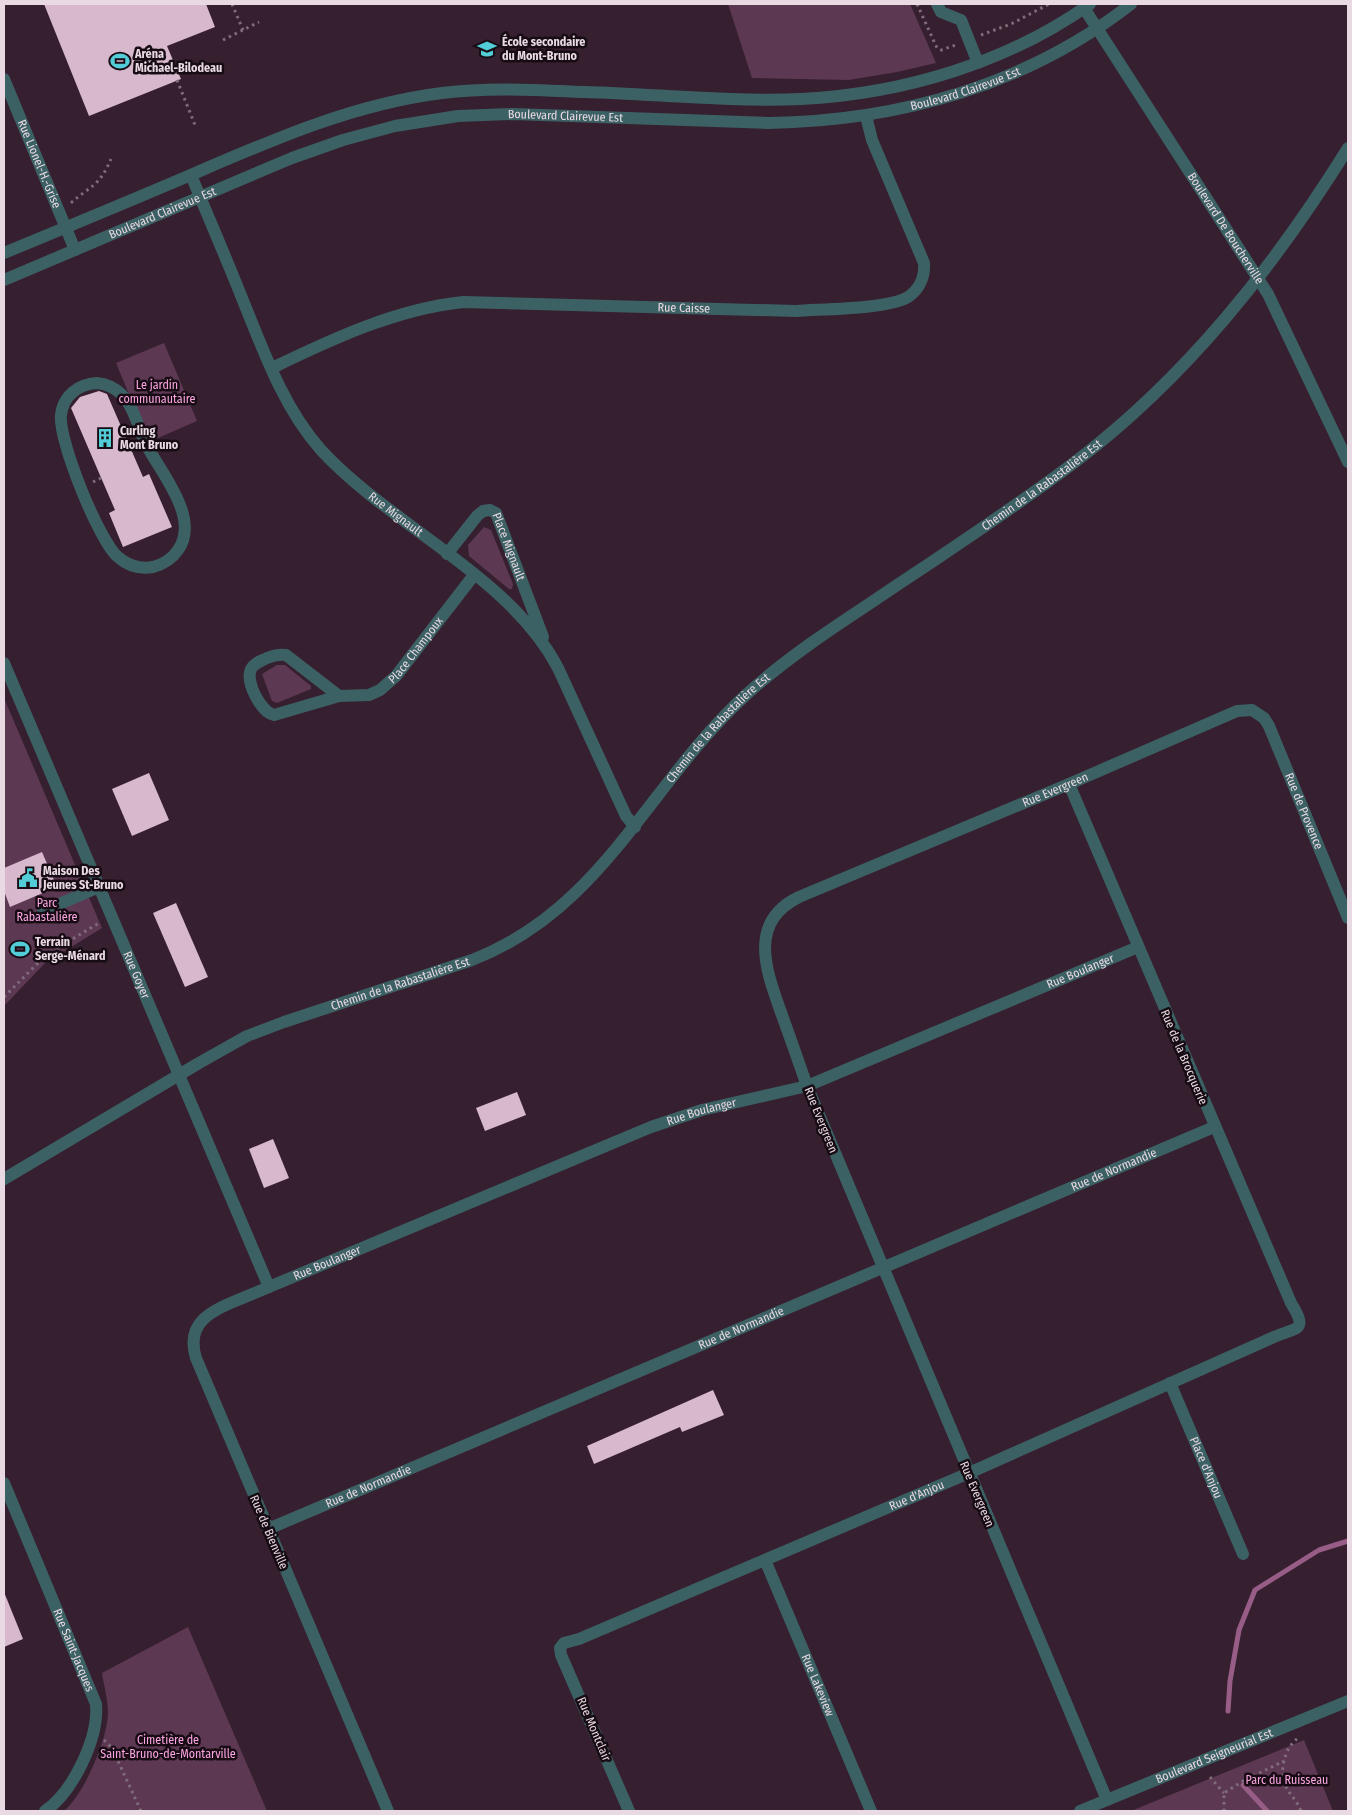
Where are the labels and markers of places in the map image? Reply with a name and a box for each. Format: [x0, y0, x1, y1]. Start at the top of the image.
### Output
place label: École secondaire du Mont-Bruno [502, 33, 585, 63]
school or university icon: École secondaire du Mont-Bruno [476, 38, 498, 60]
place label: Aréna Michael-Bilodeau [134, 47, 222, 75]
sports icon: Aréna Michael-Bilodeau [109, 50, 131, 72]
place label: Curling Mont Bruno [120, 424, 179, 452]
building icon: Curling Mont Bruno [94, 427, 116, 449]
place label: Maison Des Jeunes St-Bruno [42, 864, 124, 892]
public building icon: Maison Des Jeunes St-Bruno [17, 867, 39, 889]
place label: Terrain Serge-Ménard [35, 935, 105, 963]
sports icon: Terrain Serge-Ménard [9, 938, 31, 960]

